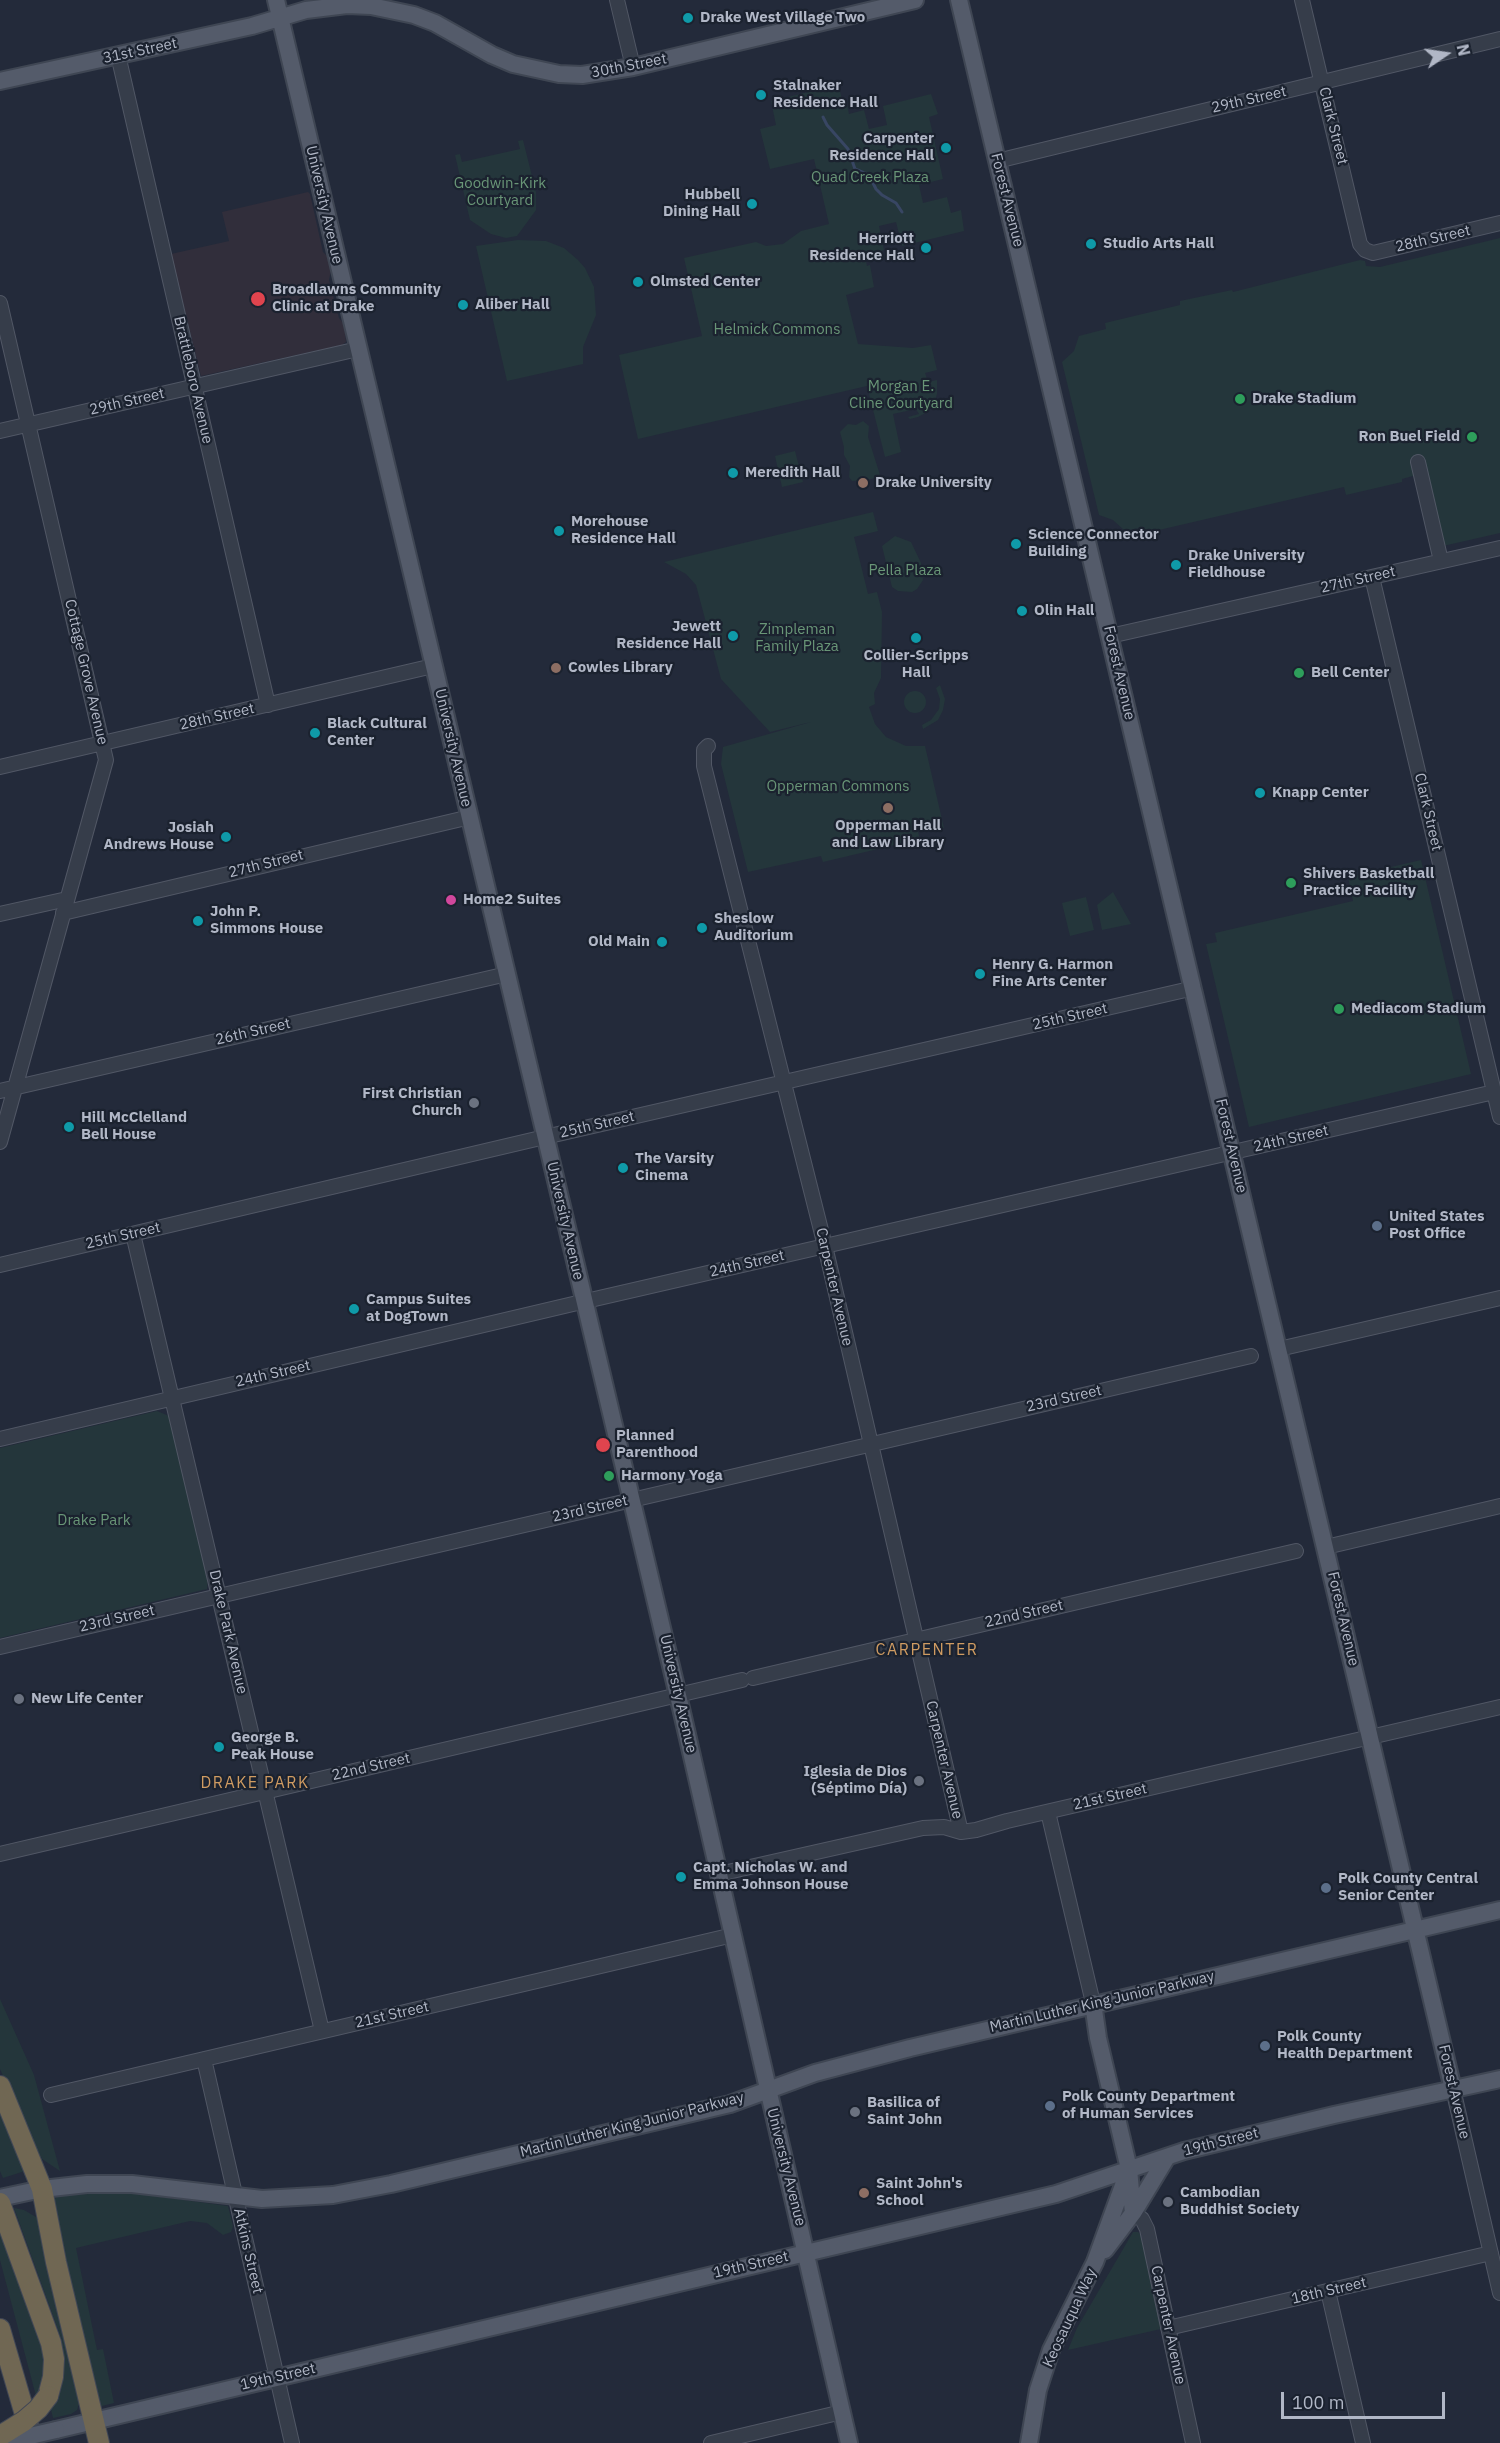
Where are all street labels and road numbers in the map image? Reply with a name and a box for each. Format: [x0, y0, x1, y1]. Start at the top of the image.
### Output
street label: 31st Street [101, 34, 179, 68]
street label: 30th Street [590, 50, 668, 82]
street label: 29th Street [1210, 83, 1288, 117]
street label: Clark Street [1315, 85, 1351, 167]
street label: University Avenue [302, 144, 346, 266]
street label: Forest Avenue [987, 151, 1027, 249]
street label: 28th Street [1394, 222, 1472, 256]
street label: Brattleboro Avenue [170, 314, 216, 446]
street label: 29th Street [88, 385, 166, 419]
street label: 27th Street [1319, 563, 1397, 597]
street label: Cottage Grove Avenue [60, 597, 112, 747]
street label: Forest Avenue [1099, 624, 1139, 722]
street label: University Avenue [431, 687, 475, 809]
street label: 28th Street [178, 700, 256, 734]
street label: Clark Street [1410, 771, 1446, 853]
street label: 27th Street [227, 846, 305, 882]
street label: 25th Street [1031, 1000, 1109, 1034]
street label: 26th Street [214, 1015, 292, 1049]
street label: Forest Avenue [1211, 1097, 1251, 1195]
street label: 25th Street [558, 1108, 636, 1142]
street label: 24th Street [1252, 1122, 1330, 1156]
street label: University Avenue [543, 1160, 587, 1282]
street label: 25th Street [84, 1219, 162, 1253]
street label: Carpenter Avenue [812, 1226, 856, 1348]
street label: 24th Street [708, 1247, 786, 1281]
street label: 24th Street [234, 1357, 312, 1391]
street label: 23rd Street [1025, 1382, 1103, 1416]
street label: 23rd Street [551, 1492, 629, 1526]
street label: Drake Park Avenue [205, 1568, 251, 1696]
street label: Forest Avenue [1323, 1570, 1363, 1668]
street label: 22nd Street [983, 1596, 1065, 1632]
street label: 23rd Street [78, 1602, 156, 1636]
street label: University Avenue [656, 1633, 700, 1755]
street label: Carpenter Avenue [922, 1699, 966, 1821]
street label: 22nd Street [330, 1749, 412, 1785]
street label: 21st Street [1071, 1780, 1149, 1814]
street label: Martin Luther King Junior Parkway [988, 1967, 1216, 2037]
street label: 21st Street [353, 1998, 431, 2032]
street label: Forest Avenue [1434, 2043, 1474, 2141]
street label: Martin Luther King Junior Parkway [518, 2088, 746, 2162]
street label: University Avenue [763, 2106, 809, 2228]
street label: 19th Street [1182, 2124, 1260, 2160]
street label: Atkins Street [229, 2207, 267, 2295]
street label: 19th Street [712, 2248, 790, 2282]
street label: Carpenter Avenue [1147, 2264, 1189, 2386]
street label: Keosauqua Way [1039, 2266, 1101, 2370]
street label: 18th Street [1290, 2274, 1368, 2308]
street label: 19th Street [239, 2360, 317, 2394]

